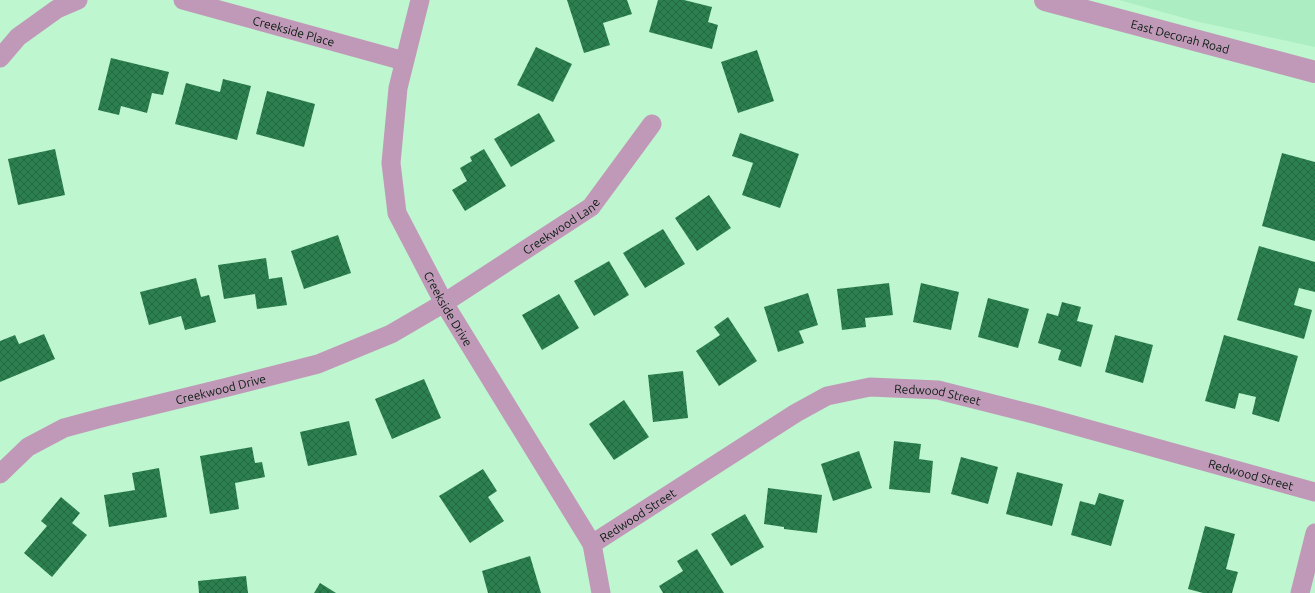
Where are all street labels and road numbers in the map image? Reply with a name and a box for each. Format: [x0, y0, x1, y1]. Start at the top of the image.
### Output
street label: Creekside Place [251, 13, 336, 48]
street label: East Decorah Road [1130, 17, 1231, 55]
street label: Creekwood Lane [520, 195, 602, 256]
street label: Creekside Drive [422, 269, 475, 348]
street label: Creekwood Drive [174, 371, 267, 406]
street label: Redwood Street [894, 382, 983, 407]
street label: Redwood Street [1207, 456, 1295, 492]
street label: Redwood Street [597, 485, 678, 544]

